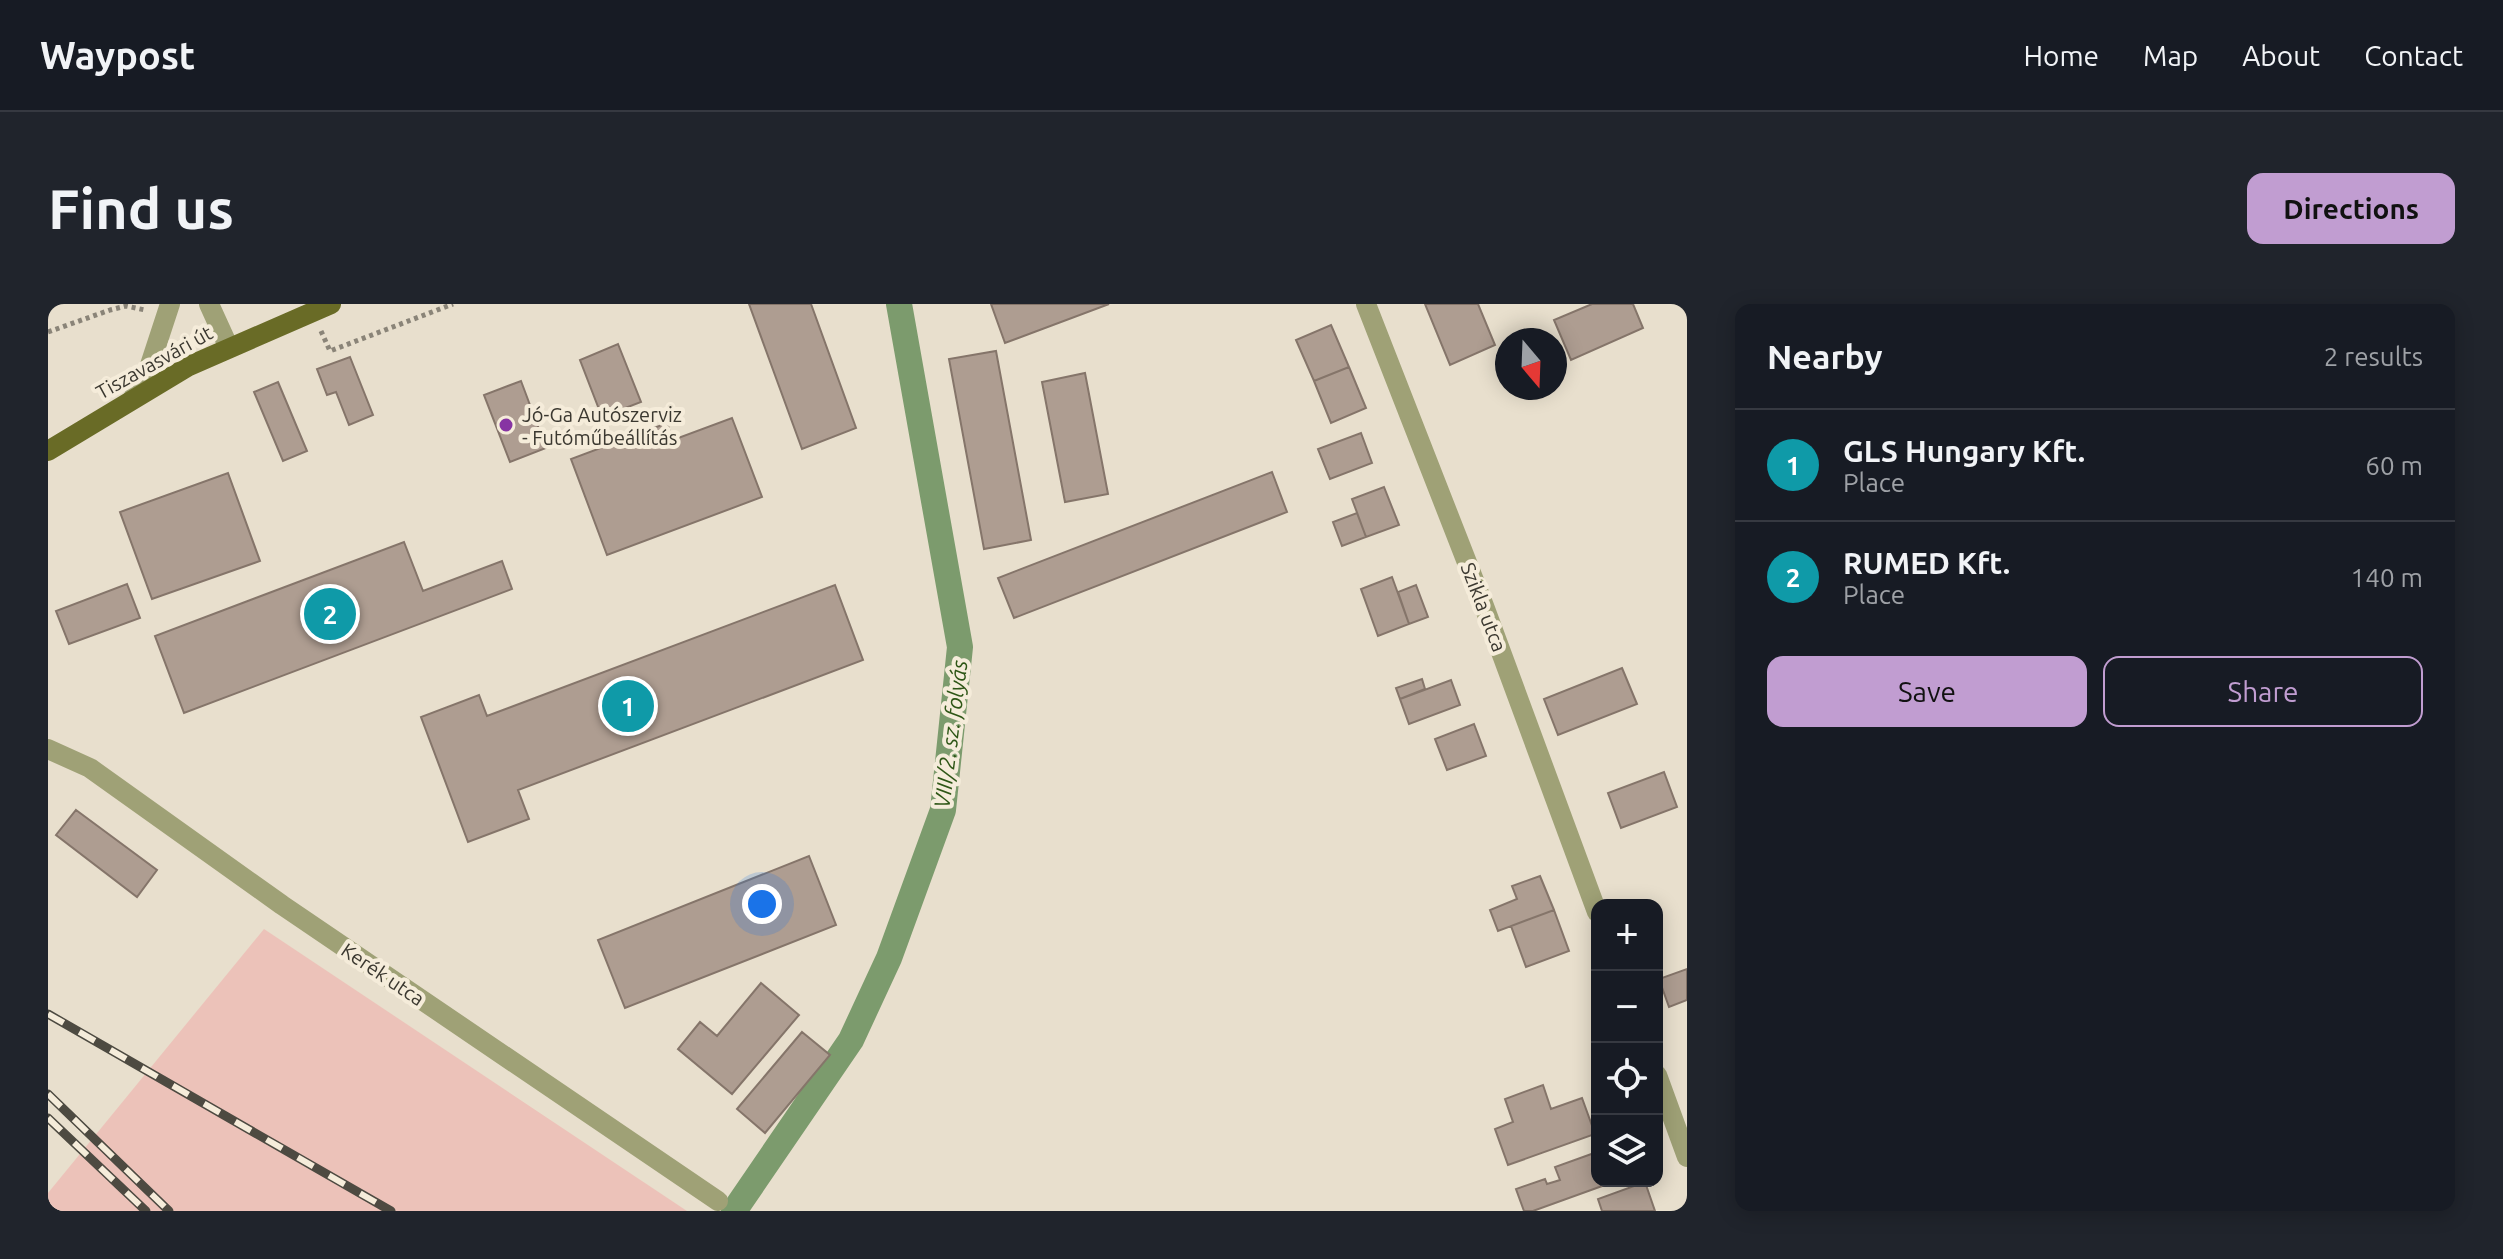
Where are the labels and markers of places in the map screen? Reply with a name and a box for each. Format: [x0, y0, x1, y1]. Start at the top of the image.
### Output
place label: Jó-Ga Autószerviz - Futóműbeállítás [522, 403, 682, 449]
marker: Jó-Ga Autószerviz - Futóműbeállítás [497, 416, 515, 434]
pin: 2 [304, 584, 356, 644]
pin: 1 [602, 676, 654, 736]

